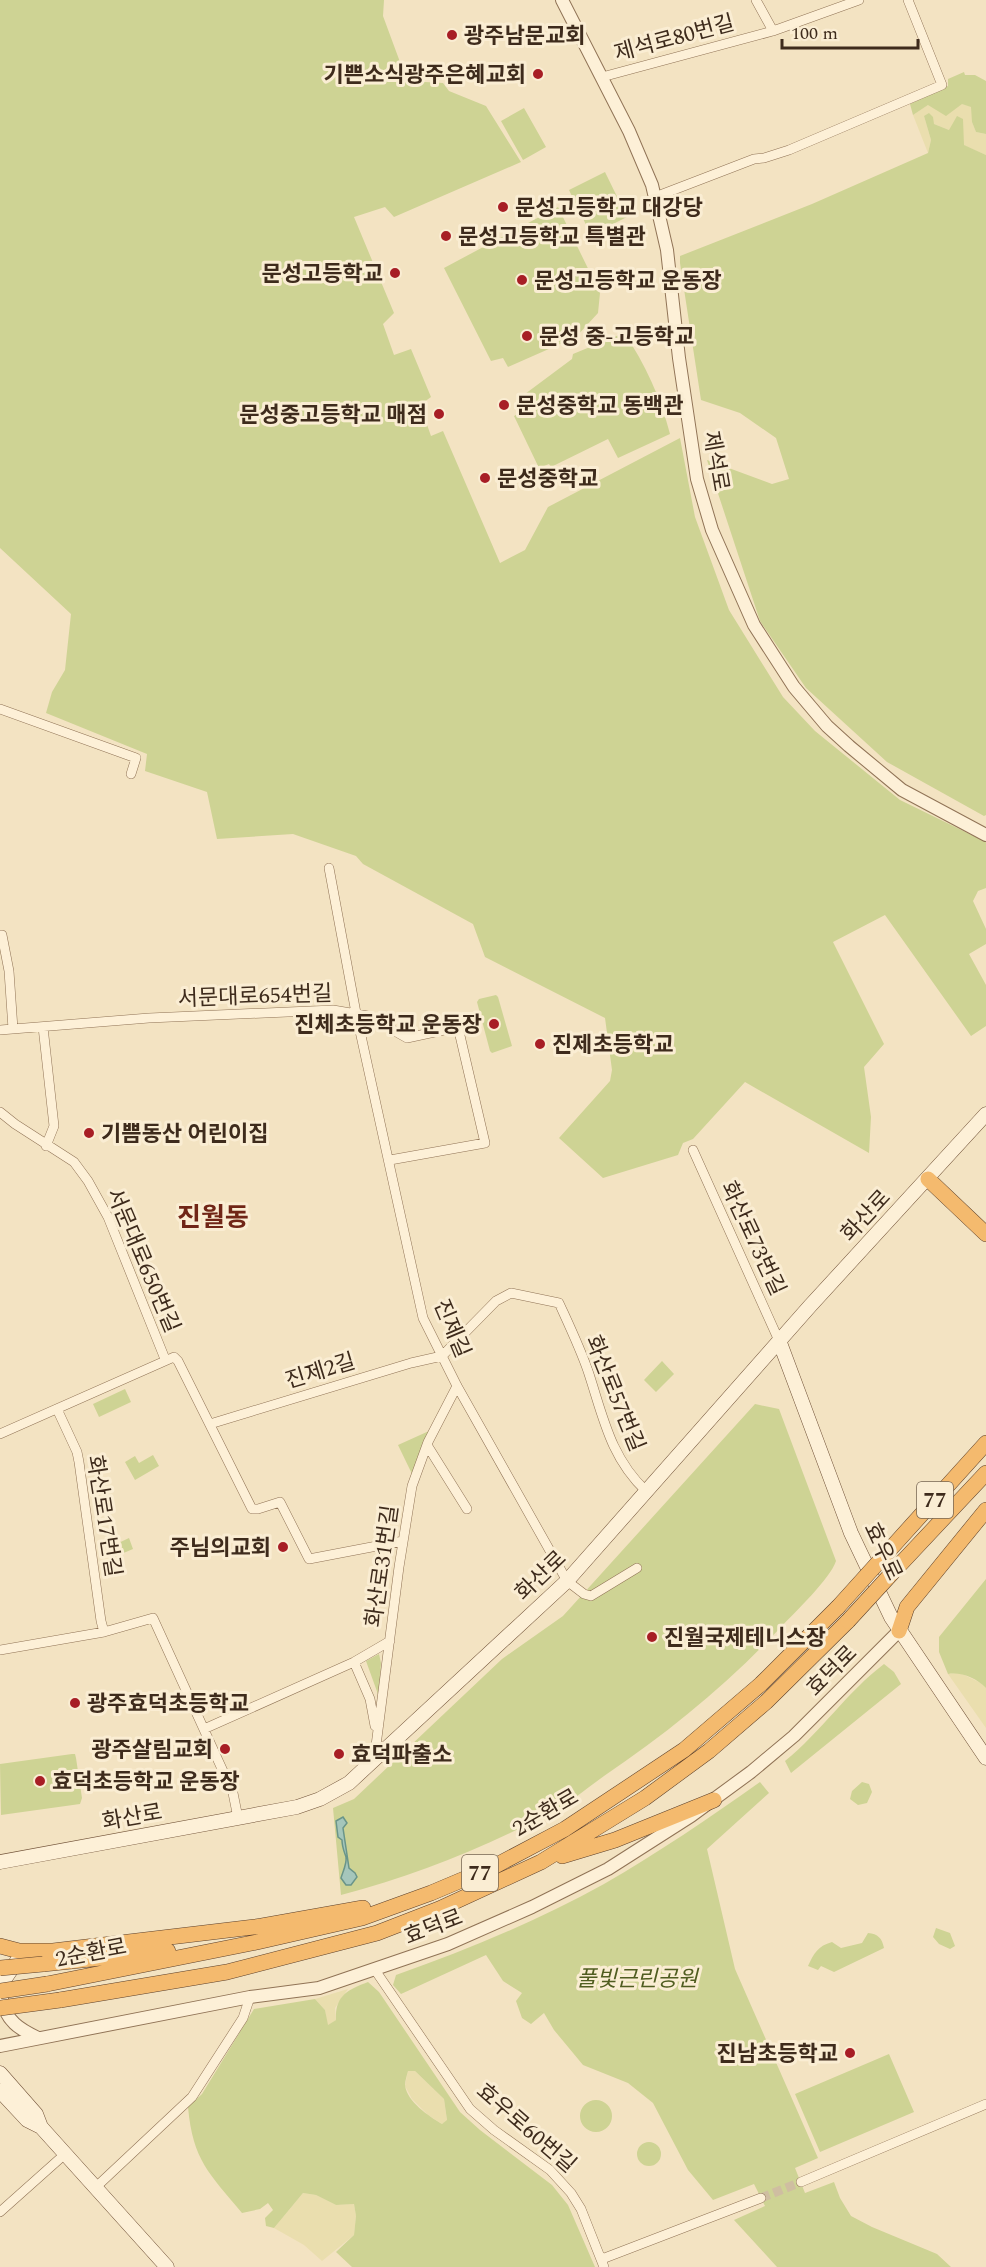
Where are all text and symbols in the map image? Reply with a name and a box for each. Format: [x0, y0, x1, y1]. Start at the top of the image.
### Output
street label: 제석로80번길 [611, 7, 738, 70]
scale bar [782, 12, 918, 50]
place label: 광주남문교회 [464, 20, 585, 53]
text: 100 m [791, 20, 838, 47]
marker: 광주남문교회 [445, 28, 459, 42]
place label: 기쁜소식광주은혜교회 [324, 59, 526, 92]
marker: 기쁜소식광주은혜교회 [531, 67, 545, 81]
place label: 문성고등학교 대강당 [515, 192, 703, 225]
marker: 문성고등학교 대강당 [496, 200, 510, 214]
place label: 문성고등학교 특별관 [458, 221, 646, 254]
marker: 문성고등학교 특별관 [439, 229, 453, 243]
place label: 문성고등학교 [262, 258, 383, 291]
place label: 문성고등학교 운동장 [534, 265, 722, 298]
marker: 문성고등학교 [388, 266, 402, 280]
marker: 문성고등학교 운동장 [515, 273, 529, 287]
place label: 문성 중-고등학교 [539, 321, 694, 354]
marker: 문성 중-고등학교 [520, 329, 534, 343]
place label: 문성중학교 동백관 [516, 390, 683, 423]
marker: 문성중학교 동백관 [497, 398, 511, 412]
place label: 문성중고등학교 매점 [239, 399, 427, 432]
marker: 문성중고등학교 매점 [432, 407, 446, 421]
street label: 제석로 [694, 428, 737, 494]
place label: 문성중학교 [497, 463, 598, 496]
marker: 문성중학교 [478, 471, 492, 485]
street label: 서문대로654번길 [177, 977, 333, 1016]
place label: 진체초등학교 운동장 [294, 1009, 482, 1042]
marker: 진체초등학교 운동장 [487, 1017, 501, 1031]
place label: 진제초등학교 [552, 1029, 673, 1062]
marker: 진제초등학교 [533, 1037, 547, 1051]
place label: 기쁨동산 어린이집 [101, 1118, 268, 1151]
marker: 기쁨동산 어린이집 [82, 1126, 96, 1140]
street label: 화산로73번길 [712, 1176, 794, 1301]
street label: 서문대로650번길 [97, 1183, 188, 1338]
street label: 화산로 [833, 1183, 899, 1249]
district label: 진월동 [177, 1198, 249, 1238]
street label: 진제길 [425, 1294, 479, 1363]
street label: 화산로57번길 [576, 1330, 653, 1457]
street label: 진제2길 [281, 1345, 360, 1398]
street label: 화산로17번길 [78, 1453, 129, 1580]
road number: 77 [917, 1482, 953, 1518]
street label: 화산로31번길 [358, 1503, 407, 1630]
street label: 효우로 [855, 1517, 910, 1586]
place label: 주님의교회 [170, 1532, 271, 1565]
marker: 주님의교회 [276, 1540, 290, 1554]
street label: 화산로 [508, 1543, 574, 1609]
place label: 진월국제테니스장 [664, 1622, 826, 1655]
marker: 진월국제테니스장 [645, 1630, 659, 1644]
street label: 효덕로 [799, 1638, 865, 1704]
place label: 광주효덕초등학교 [87, 1688, 249, 1721]
marker: 광주효덕초등학교 [68, 1696, 82, 1710]
place label: 광주살림교회 [92, 1734, 213, 1767]
place label: 효덕파출소 [351, 1739, 452, 1772]
marker: 광주살림교회 [218, 1742, 232, 1756]
marker: 효덕파출소 [332, 1747, 346, 1761]
place label: 효덕초등학교 운동장 [52, 1766, 240, 1799]
marker: 효덕초등학교 운동장 [33, 1774, 47, 1788]
street label: 2순환로 [506, 1781, 585, 1846]
street label: 화산로 [99, 1796, 165, 1839]
road number: 77 [462, 1855, 498, 1891]
street label: 효덕로 [399, 1901, 468, 1954]
street label: 2순환로 [53, 1930, 130, 1977]
park label: 풀빛근린공원 [576, 1963, 699, 1996]
place label: 진남초등학교 [717, 2038, 838, 2071]
marker: 진남초등학교 [843, 2046, 857, 2060]
street label: 효우로60번길 [469, 2075, 583, 2181]

